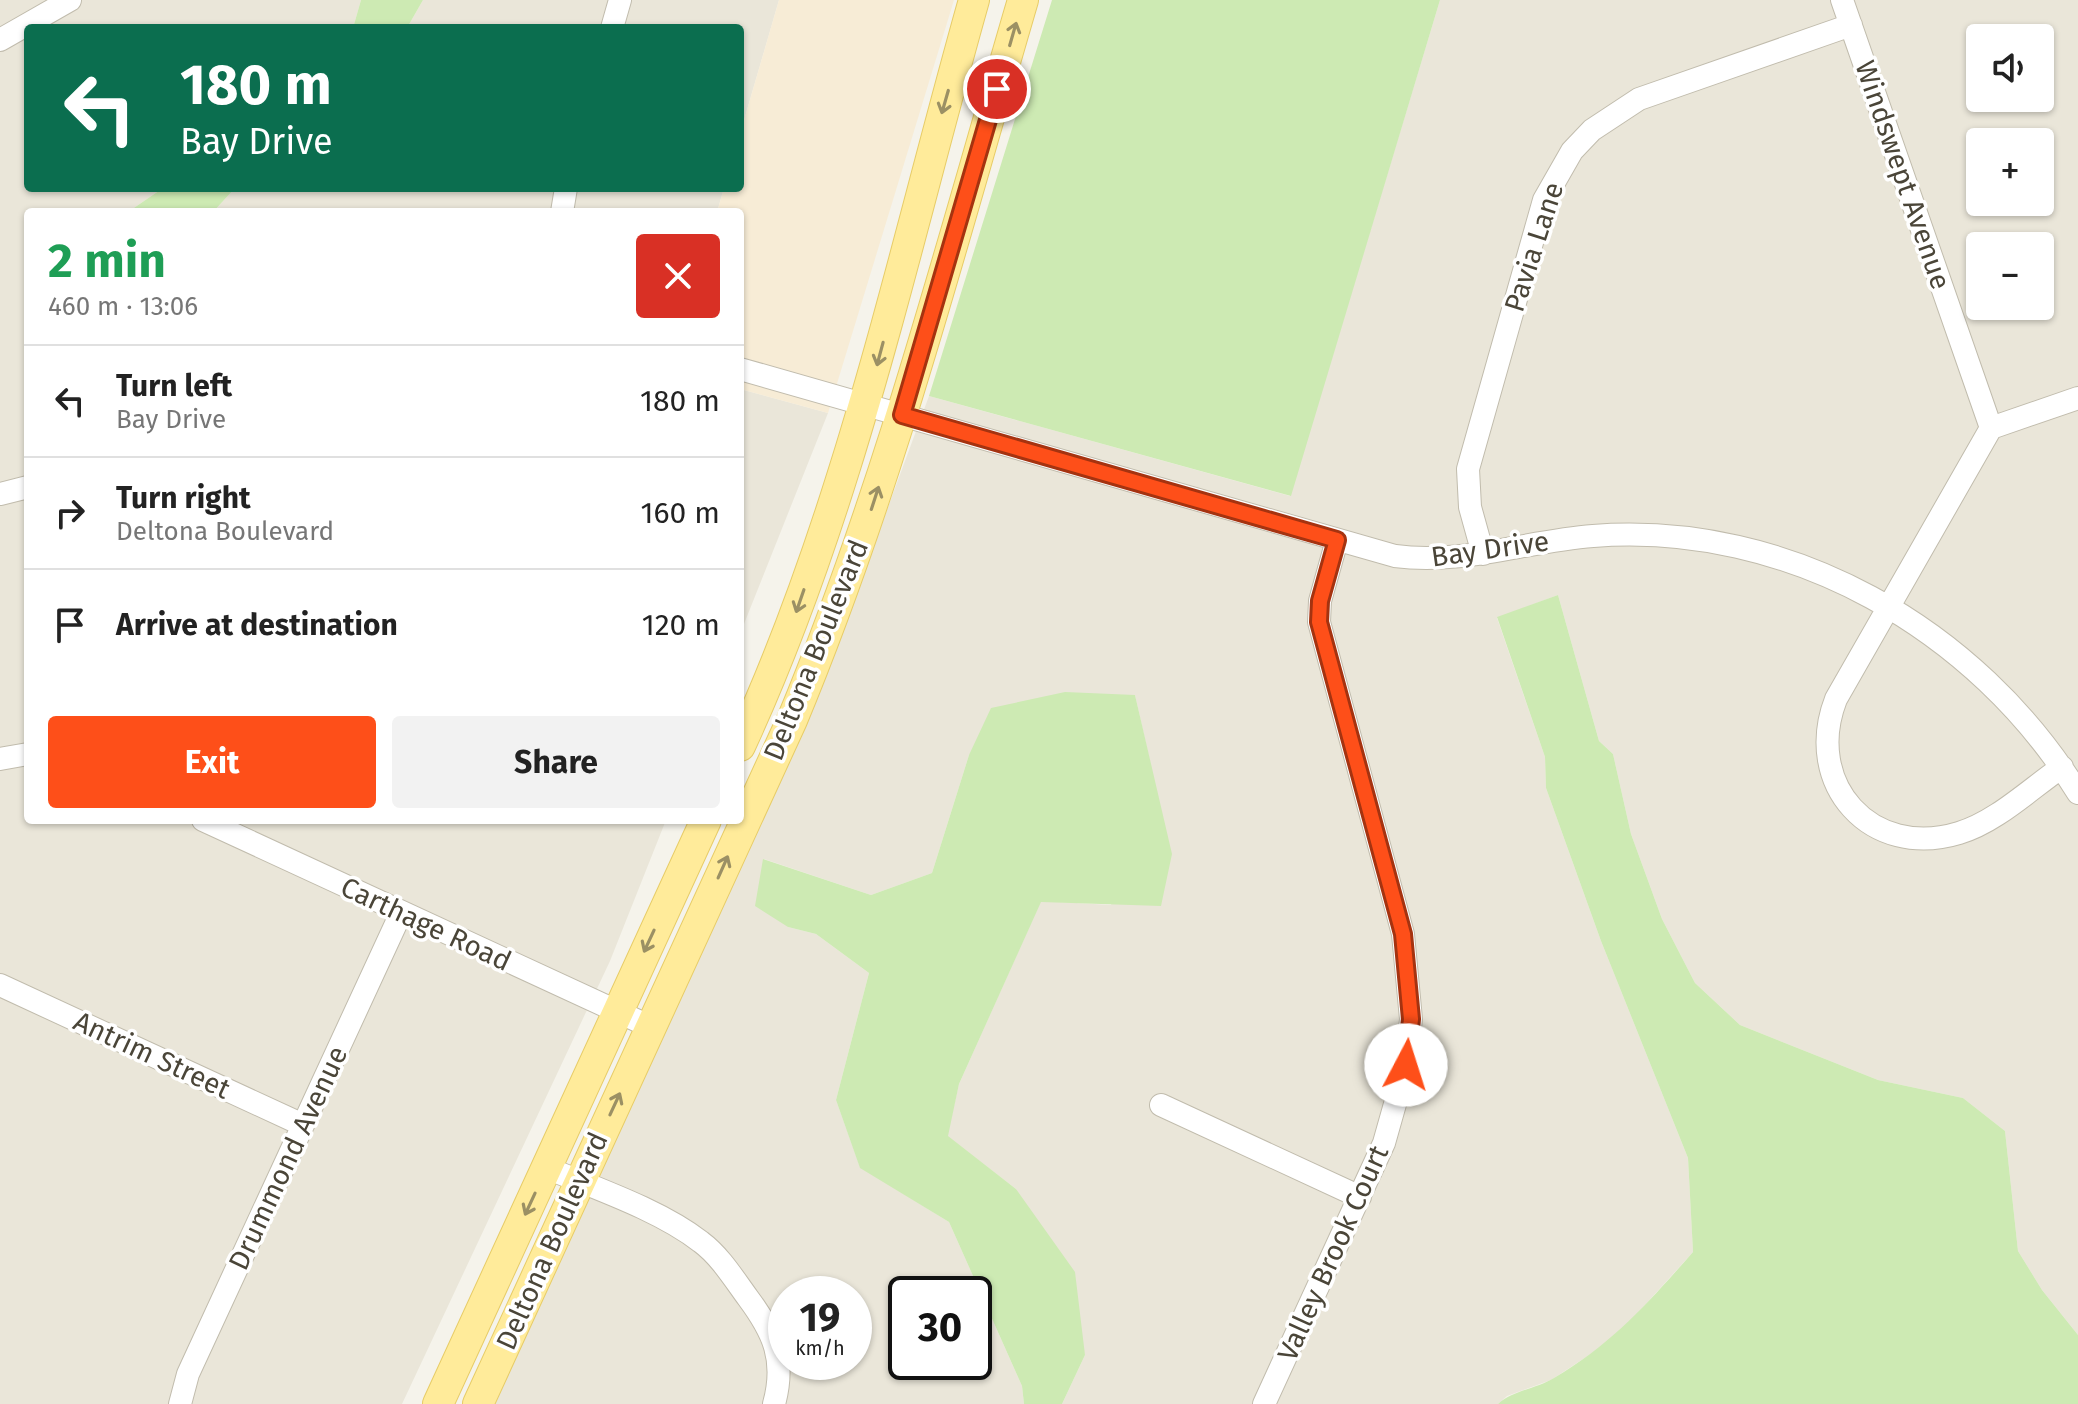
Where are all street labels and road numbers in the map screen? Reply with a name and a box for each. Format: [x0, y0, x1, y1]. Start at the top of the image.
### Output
street label: Windswept Avenue [1848, 56, 1958, 294]
street label: Pavia Lane [1498, 178, 1570, 316]
street label: Bay Drive [1429, 524, 1551, 574]
street label: Deltona Boulevard [757, 535, 875, 765]
street label: Carthage Road [336, 870, 516, 978]
street label: Antrim Street [69, 1004, 236, 1106]
street label: Drummond Avenue [222, 1041, 354, 1275]
street label: Deltona Boulevard [489, 1127, 615, 1355]
street label: Valley Brook Court [1271, 1139, 1396, 1366]

